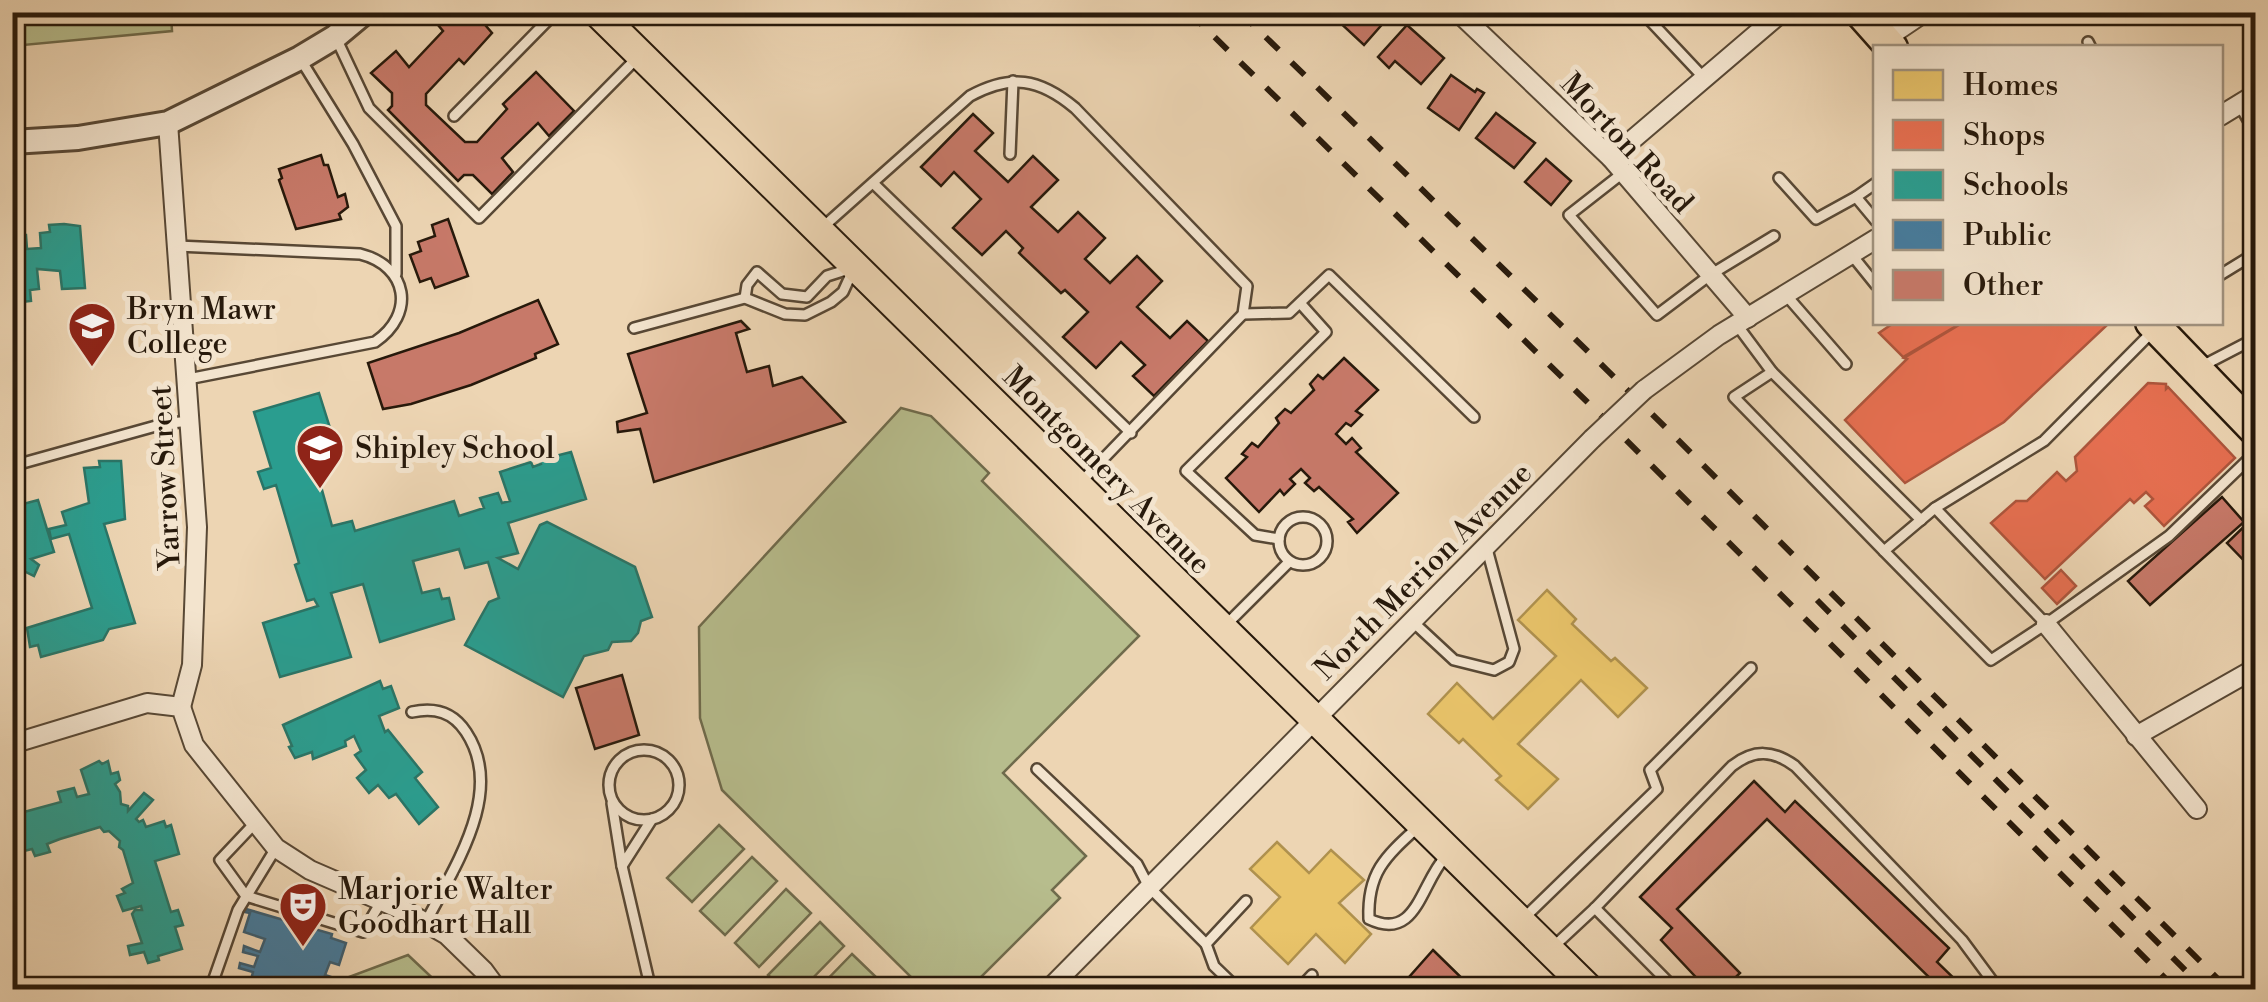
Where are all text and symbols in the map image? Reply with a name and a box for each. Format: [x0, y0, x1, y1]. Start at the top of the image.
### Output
legend [1873, 45, 2223, 325]
street label: Morton Road [1552, 66, 1701, 222]
text: Homes [1963, 67, 2058, 105]
text: Shops [1963, 117, 2045, 155]
text: Schools [1963, 167, 2069, 205]
text: Public [1963, 217, 2052, 255]
text: Other [1963, 267, 2043, 305]
place label: Bryn Mawr College [126, 291, 276, 363]
school or university icon: Bryn Mawr College [66, 300, 118, 368]
street label: Montgomery Avenue [994, 358, 1219, 583]
street label: Yarrow Street [142, 384, 190, 572]
school or university icon: Shipley School [294, 422, 346, 490]
place label: Shipley School [355, 430, 555, 468]
street label: North Merion Avenue [1307, 455, 1541, 689]
place label: Marjorie Walter Goodhart Hall [338, 871, 553, 943]
theatre icon: Marjorie Walter Goodhart Hall [277, 880, 329, 948]

